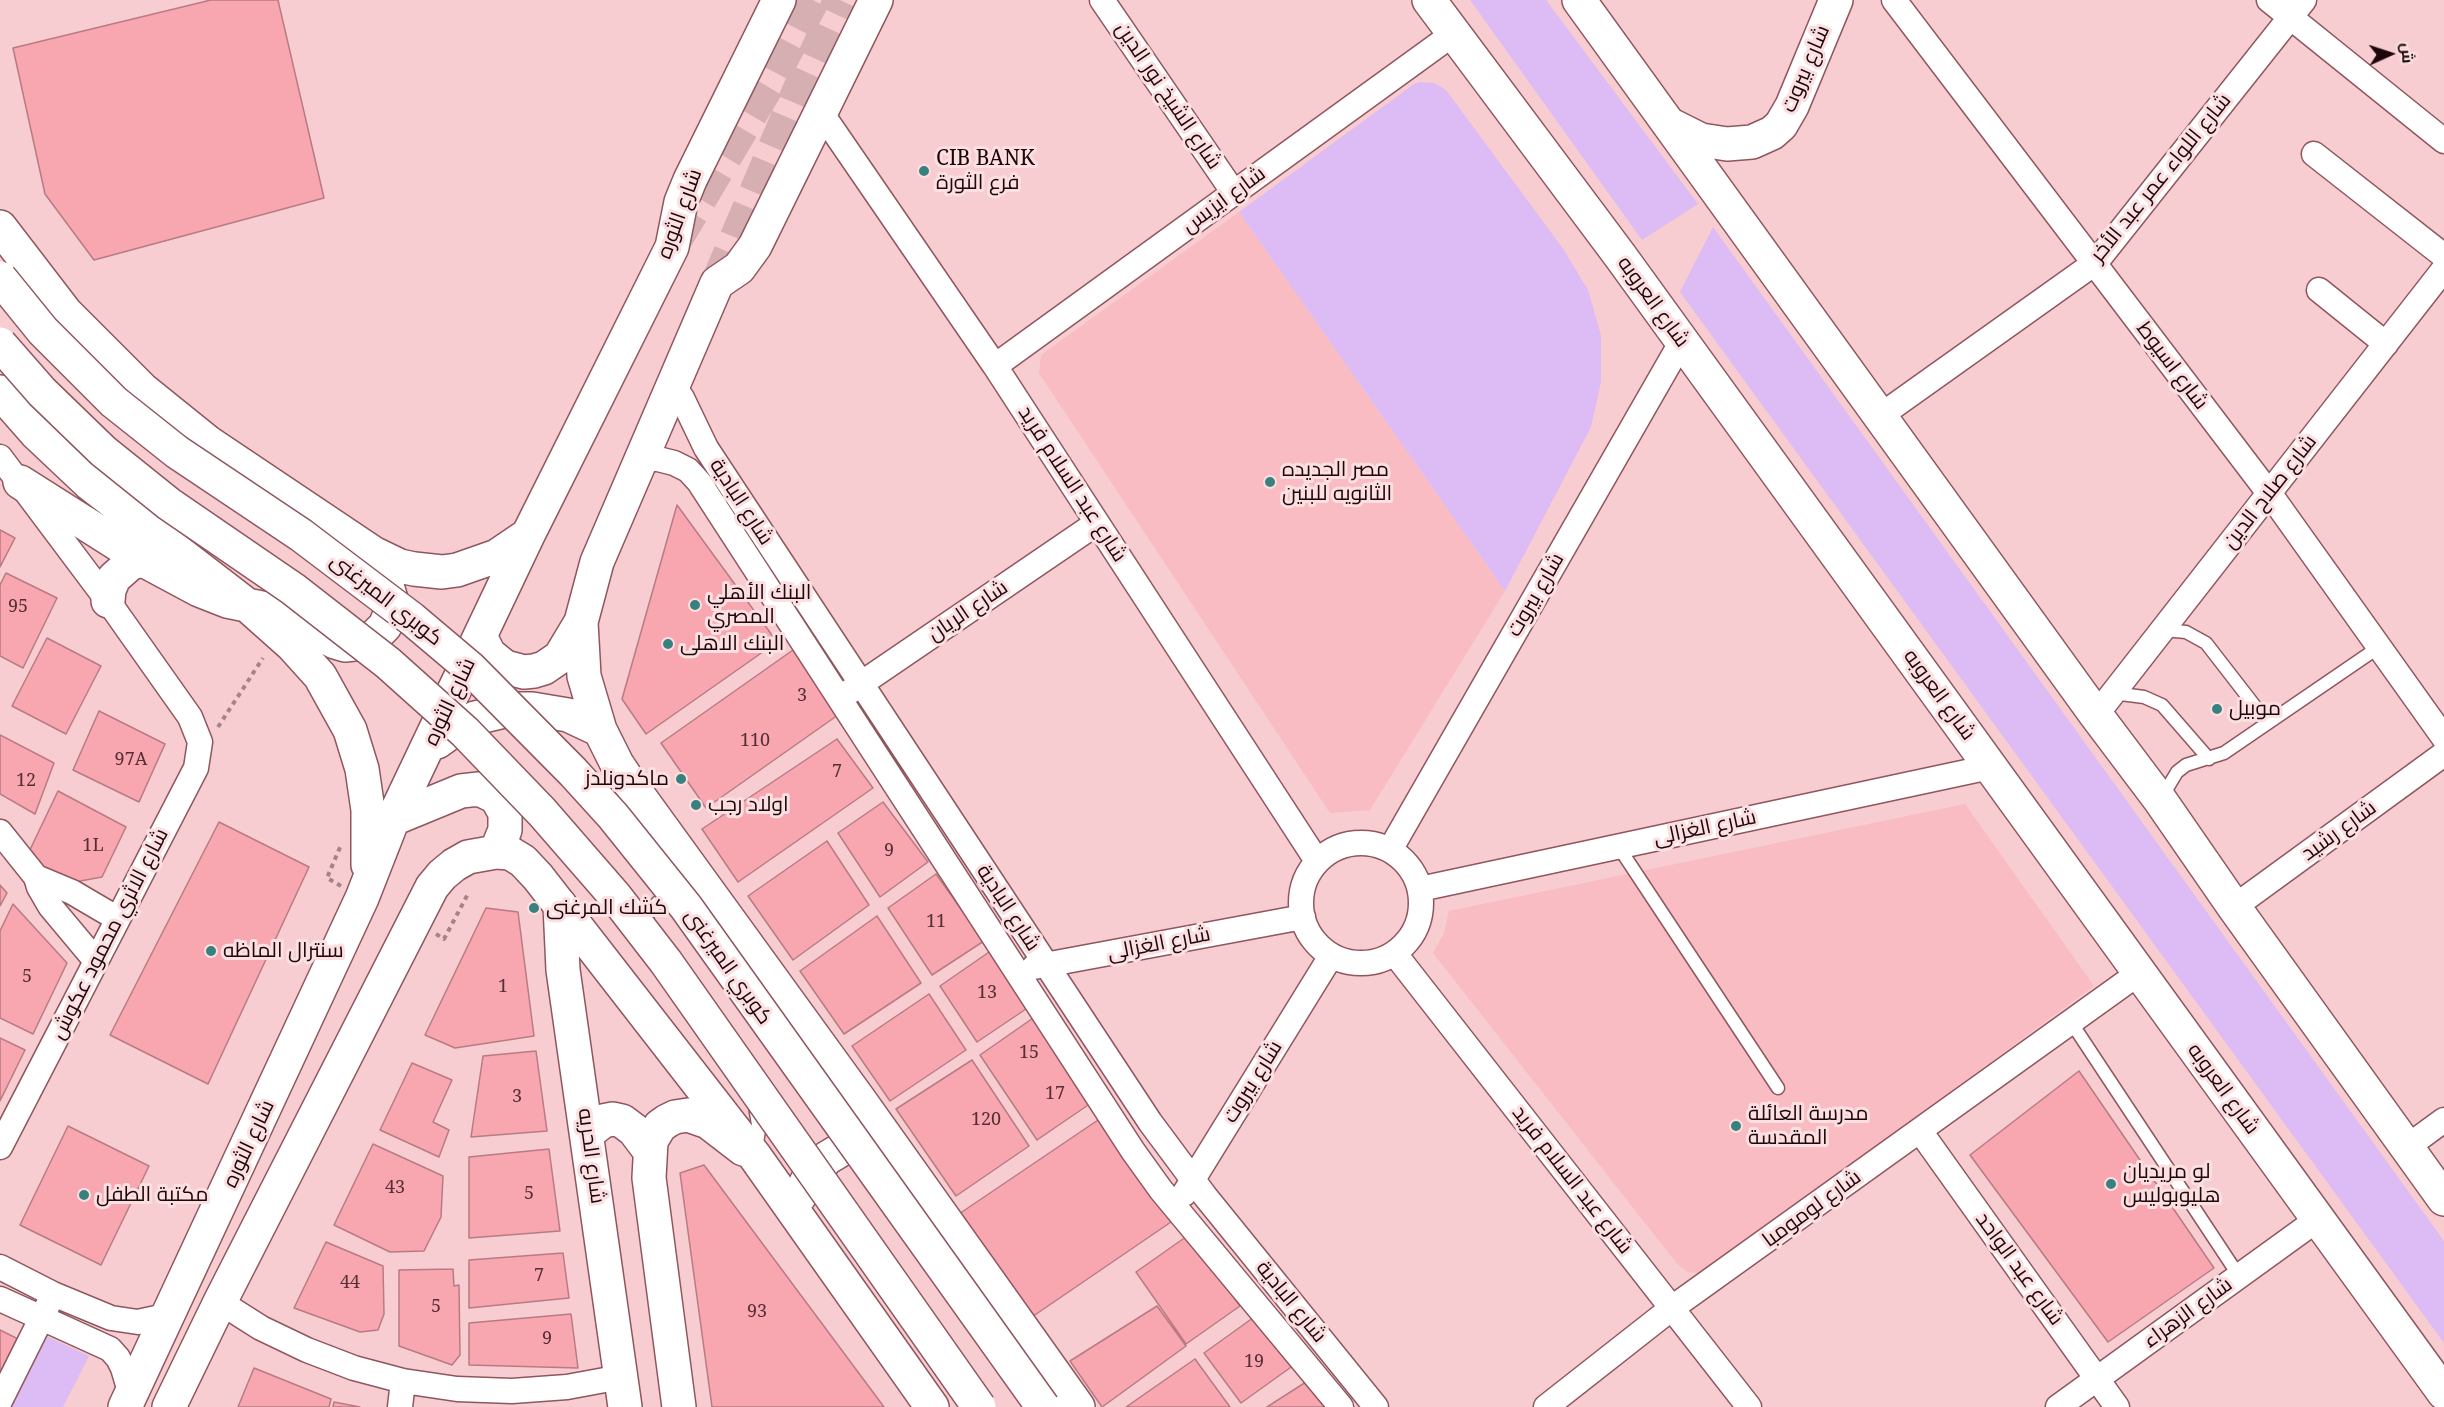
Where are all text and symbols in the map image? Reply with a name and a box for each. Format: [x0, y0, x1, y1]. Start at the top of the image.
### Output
street label: شارع الشيخ نور الدين [1109, 18, 1227, 174]
street label: شارع بيروت [1776, 22, 1836, 116]
north arrow [2360, 24, 2420, 84]
text: ش [2396, 42, 2419, 64]
street label: شارع اللواء عمر عبد الأخر [2085, 89, 2237, 267]
place label: CIB BANK فرع الثورة [936, 146, 1035, 196]
street label: شارع ايزيس [1177, 161, 1271, 239]
marker: CIB BANK فرع الثورة [917, 164, 931, 178]
street label: شارع الثوره [652, 166, 708, 262]
street label: شارع العروبه [1612, 252, 1694, 352]
street label: شارع اسيوط [2131, 317, 2213, 415]
street label: شارع عبد السلام فريد [1012, 401, 1132, 567]
street label: شارع صلاح الدين [2218, 430, 2322, 554]
street label: شارع البادية [704, 454, 778, 550]
place label: مصر الجديده الثانويه للبنين [1282, 457, 1392, 507]
marker: مصر الجديده الثانويه للبنين [1263, 475, 1277, 489]
street label: كوبري الميرغنى [325, 548, 447, 652]
street label: شارع بيروت [1502, 549, 1570, 641]
street label: شارع الريان [923, 575, 1013, 647]
place label: البنك الأهلي المصري [707, 580, 811, 630]
house number: 95 [8, 596, 28, 618]
marker: البنك الأهلي المصري [688, 598, 702, 612]
place label: البنك الاهلى [680, 631, 784, 657]
marker: البنك الاهلى [661, 637, 675, 651]
street label: شارع العروبه [1898, 645, 1980, 745]
street label: شارع الثوره [419, 654, 481, 750]
house number: 3 [797, 685, 807, 707]
place label: موبيل [2229, 696, 2281, 722]
marker: موبيل [2210, 702, 2224, 716]
house number: 110 [740, 730, 770, 752]
house number: 97A [115, 749, 147, 771]
house number: 7 [832, 761, 842, 783]
place label: ماكدونلدز [585, 766, 669, 792]
house number: 12 [16, 770, 36, 792]
marker: ماكدونلدز [674, 772, 688, 786]
place label: اولاد رجب [708, 792, 789, 818]
street label: شارع رشيد [2297, 795, 2381, 867]
marker: اولاد رجب [689, 798, 703, 812]
street label: شارع الغزالى [1651, 805, 1759, 851]
street label: شارع الاثري محمود عكوش [46, 824, 174, 1044]
house number: 1L [82, 835, 104, 857]
house number: 9 [884, 840, 894, 862]
street label: شارع البادية [971, 860, 1045, 956]
place label: كشك المرغنى [546, 895, 667, 921]
marker: كشك المرغنى [527, 901, 541, 915]
street label: كوبري الميرغنى [679, 904, 777, 1030]
house number: 11 [926, 911, 946, 933]
street label: شارع الغزالى [1105, 922, 1213, 966]
place label: سنترال الماظه [223, 938, 344, 964]
marker: سنترال الماظه [204, 944, 218, 958]
house number: 5 [22, 966, 32, 988]
house number: 1 [498, 976, 508, 998]
house number: 13 [977, 982, 997, 1004]
street label: شارع بيروت [1218, 1036, 1288, 1128]
street label: شارع العروبه [2182, 1039, 2264, 1139]
house number: 15 [1019, 1042, 1039, 1064]
house number: 17 [1045, 1083, 1065, 1105]
house number: 3 [512, 1086, 522, 1108]
street label: شارع الثوره [218, 1096, 280, 1192]
street label: شارع عبد السلام فريد [1506, 1101, 1638, 1259]
place label: مدرسة العائلة المقدسة [1748, 1101, 1868, 1151]
street label: شارع الحريه [572, 1107, 610, 1205]
house number: 120 [971, 1109, 1001, 1131]
marker: مدرسة العائلة المقدسة [1729, 1119, 1743, 1133]
place label: لو مريديان هليوبوليس [2123, 1159, 2220, 1209]
street label: شارع لومومبا [1758, 1165, 1866, 1253]
house number: 43 [385, 1177, 405, 1199]
marker: لو مريديان هليوبوليس [2104, 1177, 2118, 1191]
place label: مكتبة الطفل [96, 1182, 208, 1208]
house number: 5 [524, 1183, 534, 1205]
marker: مكتبة الطفل [77, 1188, 91, 1202]
street label: شارع عبد الواحد [1970, 1208, 2068, 1330]
street label: شارع البادية [1250, 1256, 1332, 1348]
house number: 7 [534, 1265, 544, 1287]
house number: 44 [340, 1272, 360, 1294]
street label: شارع الزهراء [2139, 1272, 2237, 1354]
house number: 5 [431, 1296, 441, 1318]
house number: 93 [747, 1301, 767, 1323]
house number: 9 [542, 1328, 552, 1350]
house number: 19 [1244, 1351, 1264, 1373]

